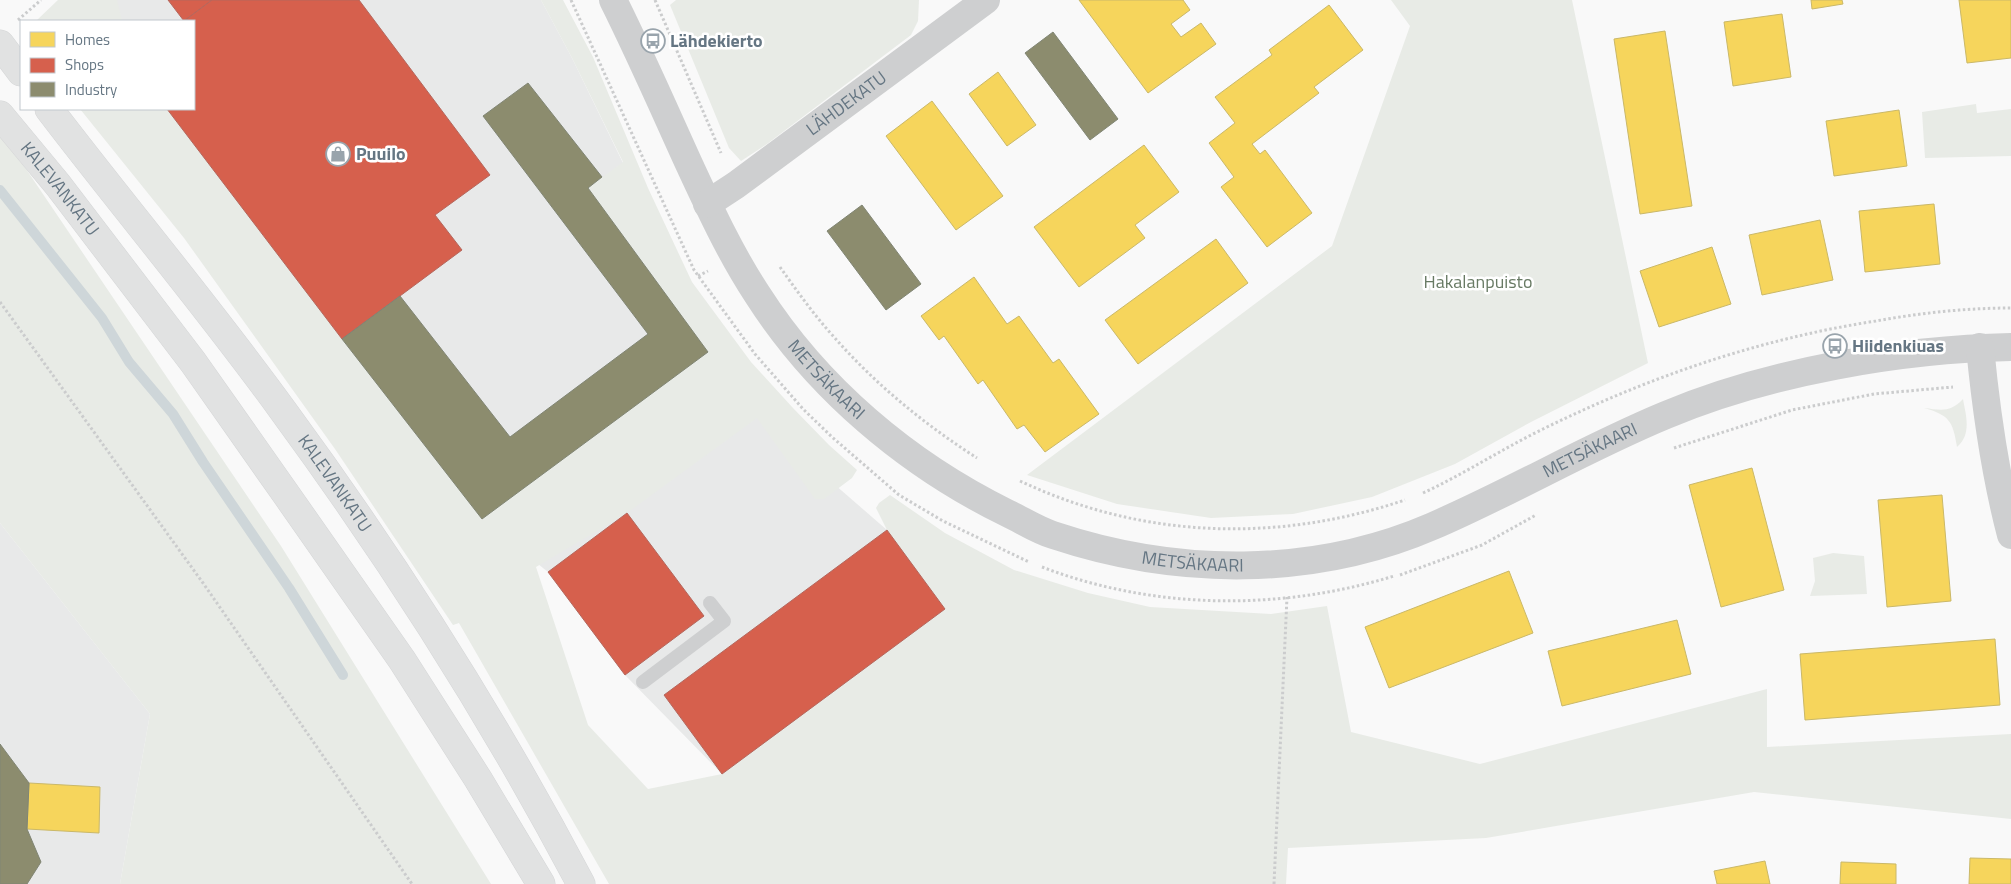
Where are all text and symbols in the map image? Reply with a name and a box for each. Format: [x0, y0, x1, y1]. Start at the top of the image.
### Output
legend [20, 20, 195, 110]
place label: Lähdekierto [670, 27, 763, 54]
text: Homes [65, 28, 110, 51]
bus stop icon: Lähdekierto [640, 28, 666, 54]
text: Shops [65, 53, 104, 76]
street label: LÄHDEKATU [800, 64, 892, 142]
text: Industry [65, 78, 117, 101]
street label: KALEVANKATU [14, 135, 106, 241]
place label: Puuilo [356, 140, 406, 167]
shop icon: Puuilo [325, 141, 351, 167]
park label: Hakalanpuisto [1424, 268, 1532, 295]
place label: Hiidenkiuas [1852, 332, 1944, 359]
street label: METSÄKAARI [782, 333, 871, 426]
bus stop icon: Hiidenkiuas [1822, 333, 1848, 359]
street label: METSÄKAARI [1538, 415, 1641, 484]
street label: KALEVANKATU [292, 429, 379, 537]
street label: METSÄKAARI [1140, 544, 1244, 578]

